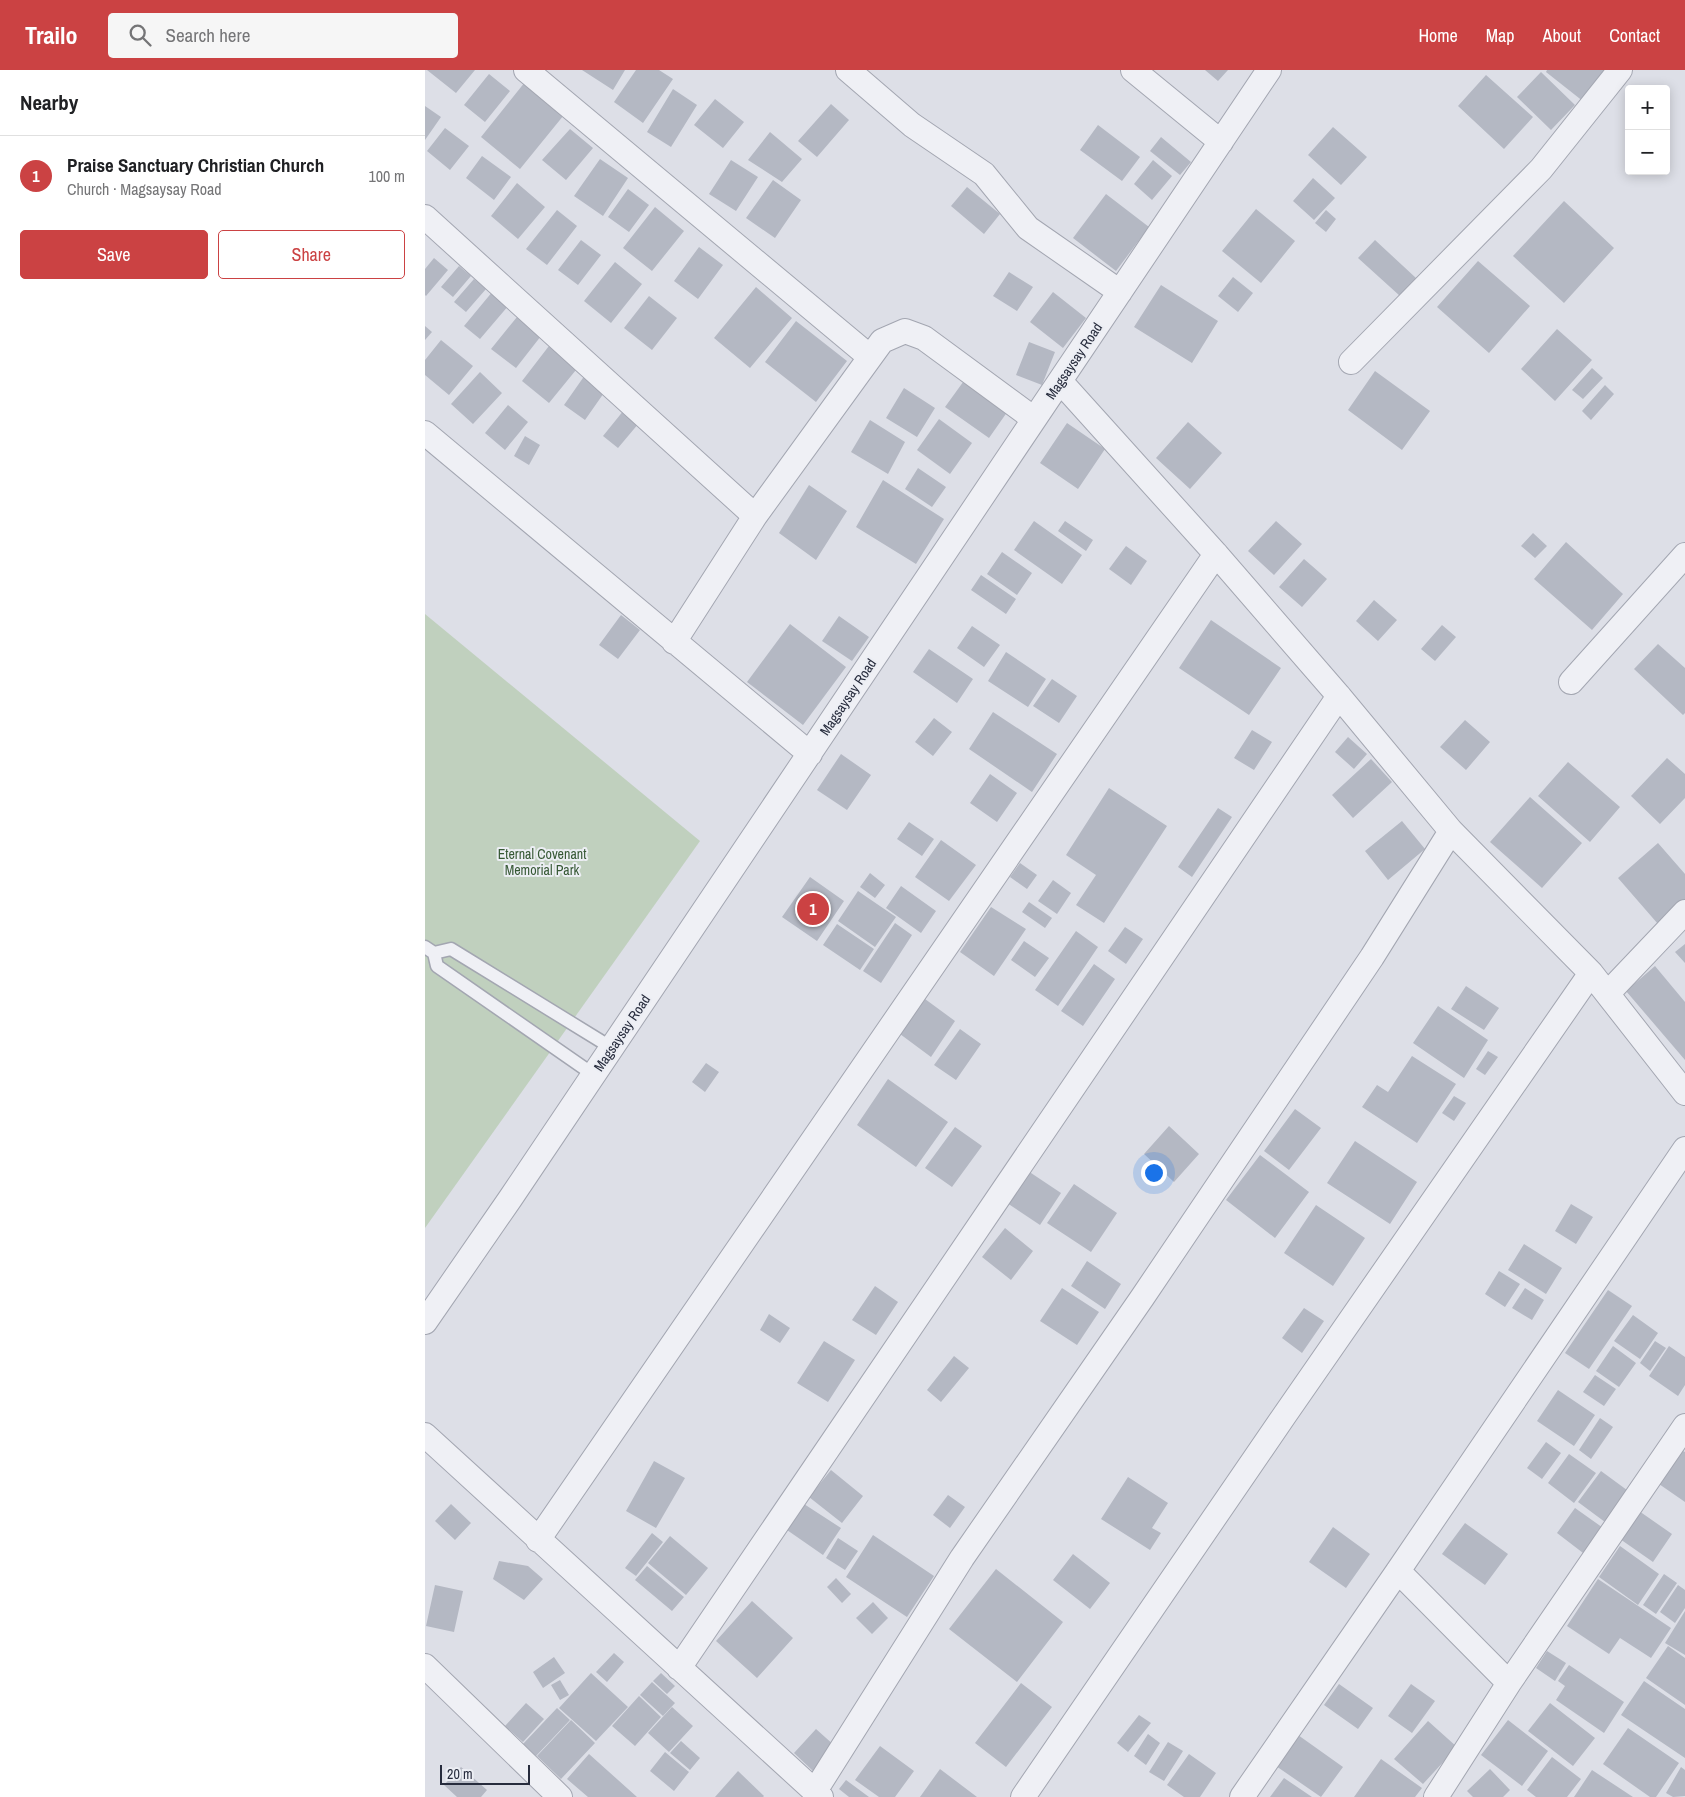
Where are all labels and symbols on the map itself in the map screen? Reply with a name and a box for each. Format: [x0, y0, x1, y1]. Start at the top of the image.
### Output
street label: Magsaysay Road [1042, 319, 1106, 403]
street label: Magsaysay Road [816, 655, 880, 739]
park label: Eternal Covenant Memorial Park [498, 845, 586, 879]
pin: 1 [797, 890, 829, 928]
street label: Magsaysay Road [590, 991, 654, 1075]
your location [1141, 1160, 1167, 1186]
scale bar [440, 1762, 530, 1785]

